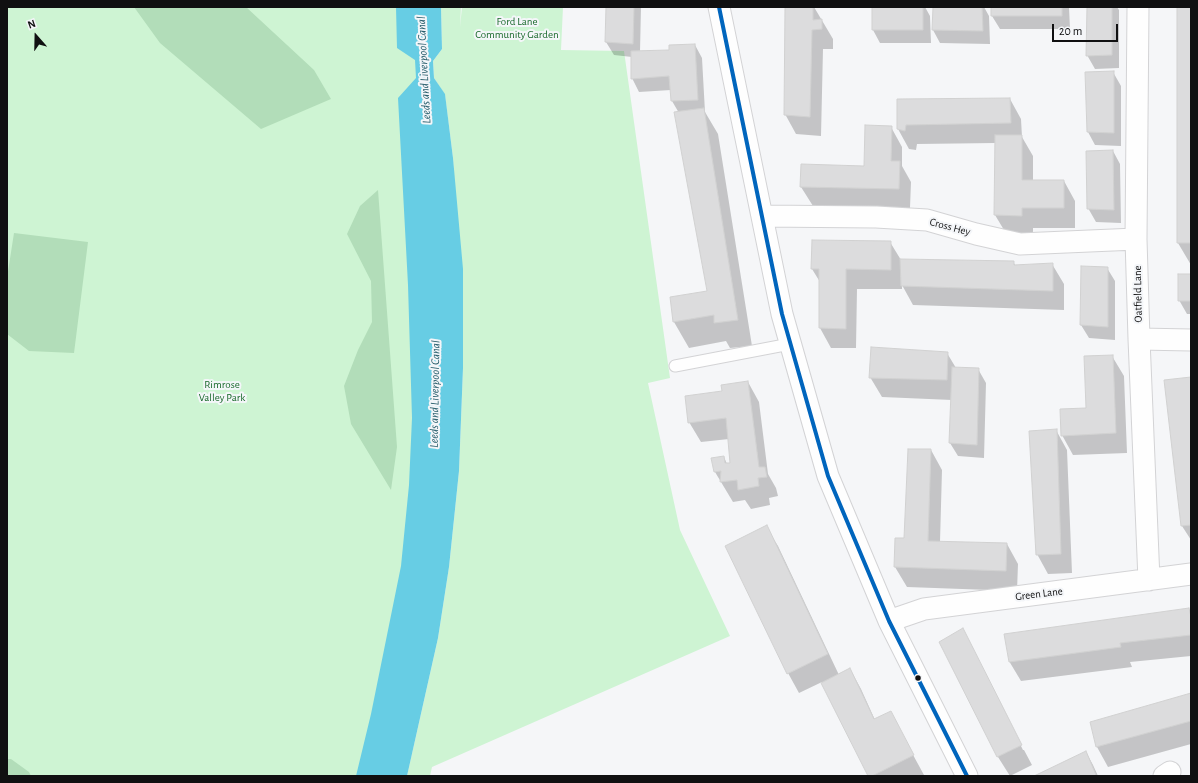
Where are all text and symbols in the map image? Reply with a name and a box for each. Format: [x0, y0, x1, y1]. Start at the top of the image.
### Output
park label: Ford Lane Community Garden [475, 15, 559, 41]
north arrow [16, 16, 56, 56]
water label: Leeds and Liverpool Canal [414, 16, 434, 124]
scale bar [1054, 16, 1120, 42]
text: N [26, 18, 37, 31]
text: 20 m [1059, 25, 1082, 37]
street label: Cross Hey [928, 215, 972, 239]
street label: Oatfield Lane [1131, 265, 1145, 323]
water label: Leeds and Liverpool Canal [427, 340, 443, 448]
park label: Rimrose Valley Park [199, 378, 245, 404]
street label: Green Lane [1014, 585, 1064, 603]
unlabelled marker [913, 673, 923, 683]

